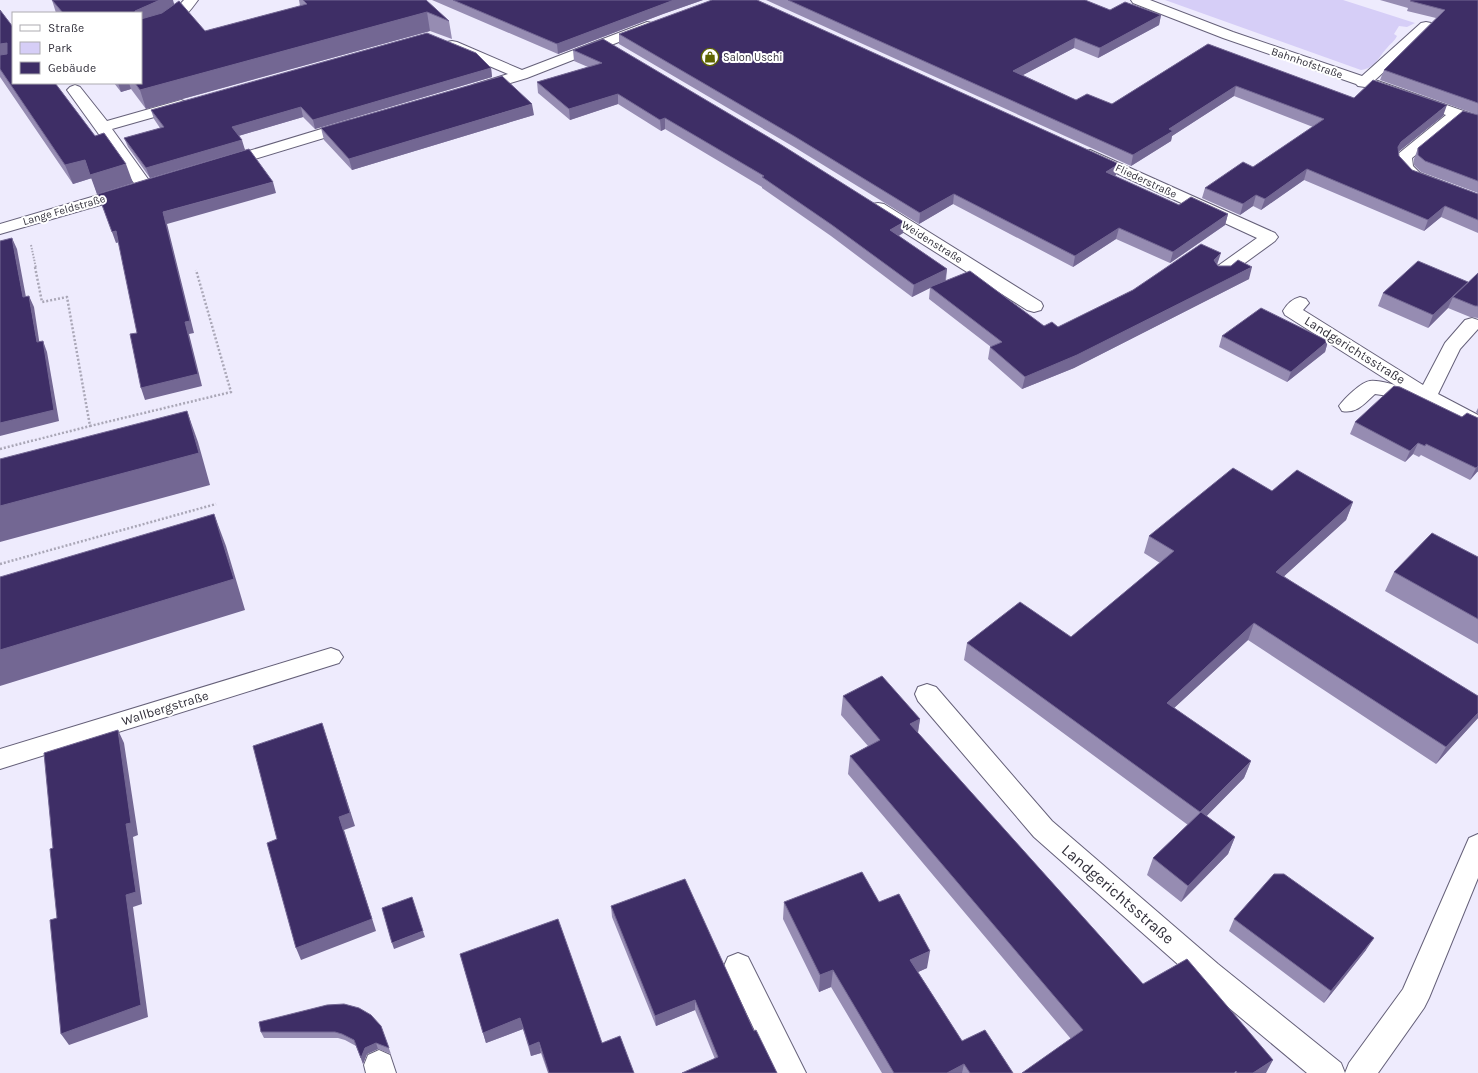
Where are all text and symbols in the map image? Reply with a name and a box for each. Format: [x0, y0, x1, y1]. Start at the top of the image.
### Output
legend [12, 12, 142, 84]
text: Straße [48, 21, 84, 35]
text: Park [48, 41, 73, 55]
street label: Bahnhofstraße [1270, 45, 1345, 81]
shop icon: Salon Uschi [700, 47, 720, 67]
place label: Salon Uschi [723, 51, 783, 64]
text: Gebäude [48, 61, 96, 75]
street label: Fliederstraße [1113, 161, 1179, 201]
street label: Lange Feldstraße [21, 192, 107, 228]
street label: Weidenstraße [899, 218, 965, 266]
street label: Landgerichtsstraße [1302, 313, 1408, 387]
street label: Wallbergstraße [120, 688, 211, 728]
street label: Landgerichtsstraße [1058, 840, 1178, 948]

